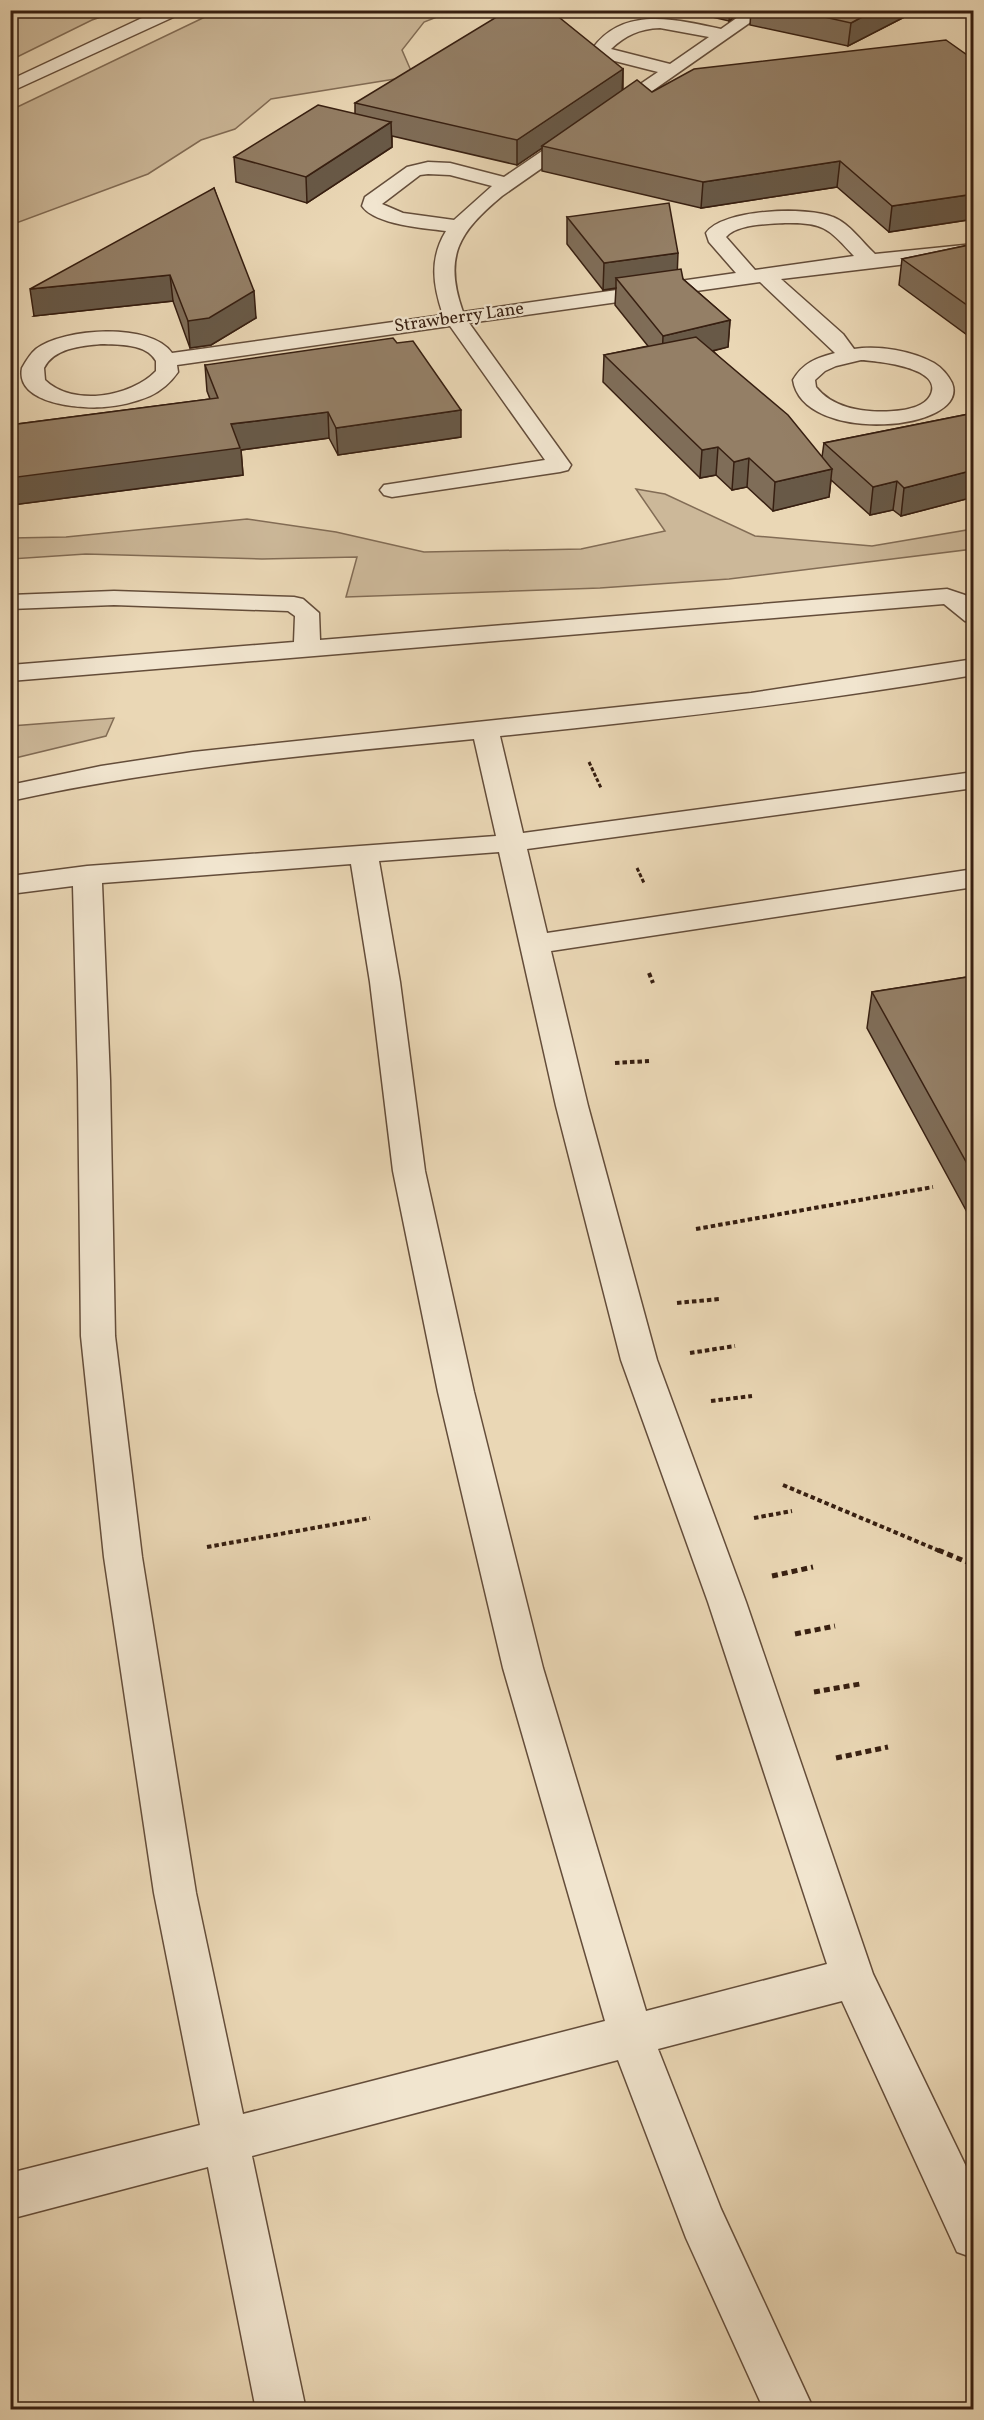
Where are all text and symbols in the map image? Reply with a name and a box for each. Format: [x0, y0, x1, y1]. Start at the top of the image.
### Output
street label: Strawberry Lane [393, 297, 525, 339]

